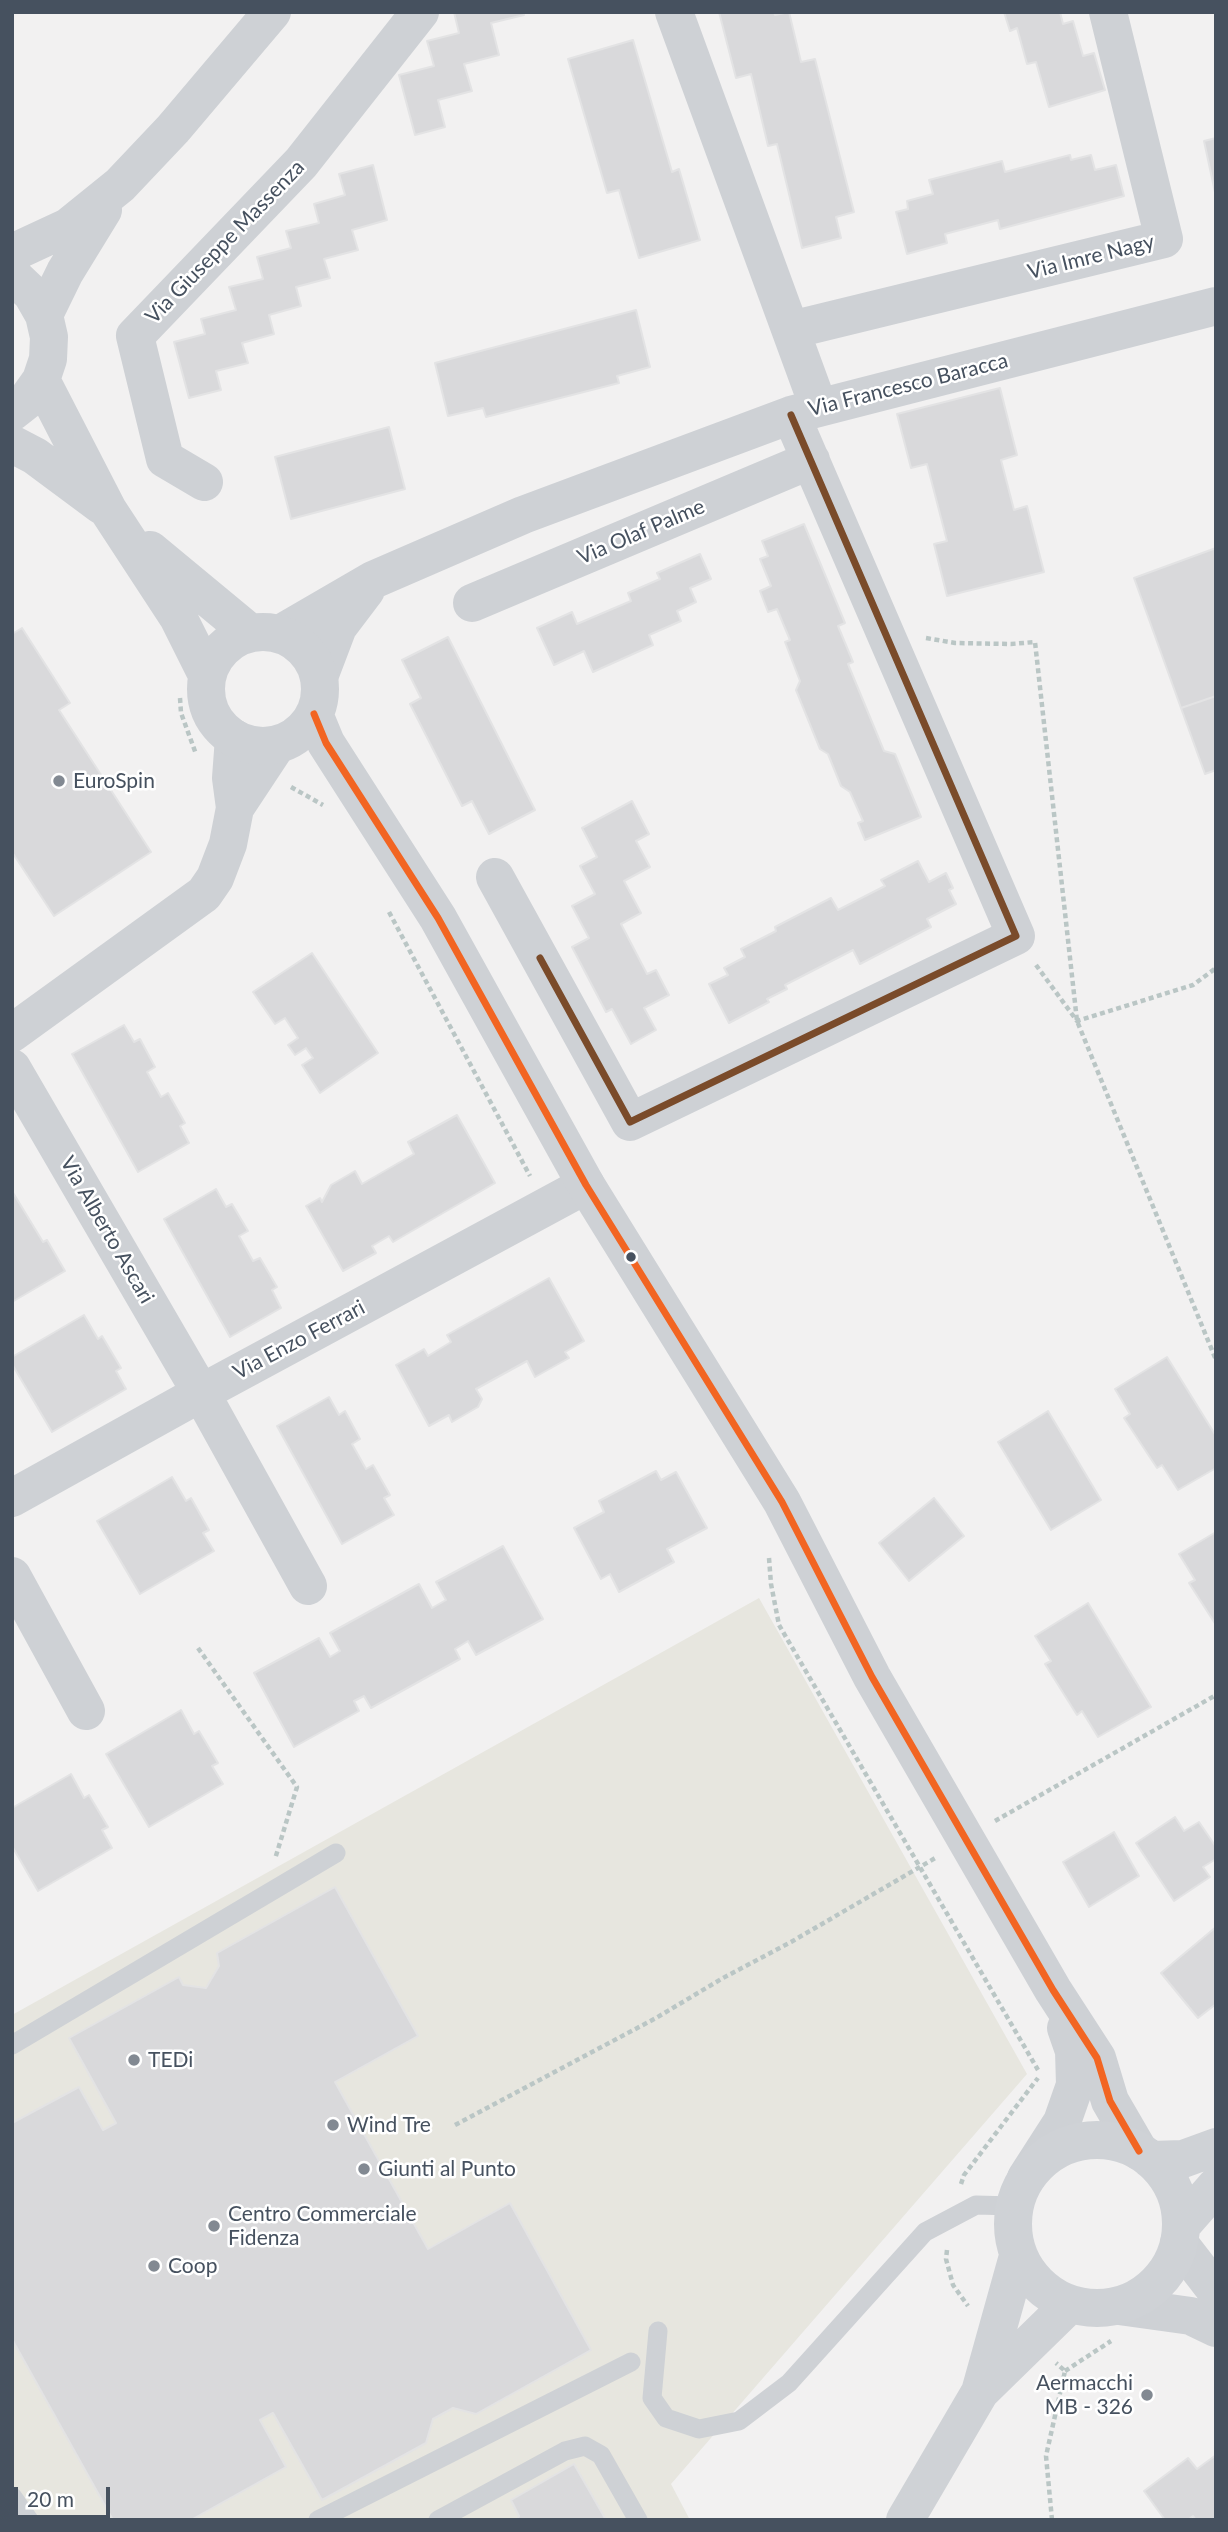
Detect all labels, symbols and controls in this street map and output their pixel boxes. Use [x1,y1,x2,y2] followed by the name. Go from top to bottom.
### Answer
[140,155,310,329] street label: Via Giuseppe Massenza
[1025,229,1157,285] street label: Via Imre Nagy
[806,348,1010,422] street label: Via Francesco Baracca
[574,494,708,570] street label: Via Olaf Palme
[73,768,155,794] place label: EuroSpin
[51,773,67,789] marker: EuroSpin
[55,1152,159,1308] street label: Via Alberto Ascari
[624,1250,638,1264] unlabelled marker
[229,1295,369,1385] street label: Via Enzo Ferrari
[148,2047,193,2073] place label: TEDi
[126,2052,142,2068] marker: TEDi
[347,2112,431,2138] place label: Wind Tre
[325,2117,341,2133] marker: Wind Tre
[378,2156,516,2182] place label: Giunti al Punto
[356,2161,372,2177] marker: Giunti al Punto
[228,2201,417,2251] place label: Centro Commerciale Fidenza
[206,2218,222,2234] marker: Centro Commerciale Fidenza
[168,2253,217,2279] place label: Coop
[146,2258,162,2274] marker: Coop
[1036,2370,1133,2420] place label: Aermacchi MB - 326
[1139,2387,1155,2403] marker: Aermacchi MB - 326
[18,2472,114,2516] scale bar
[27,2486,74,2511] text: 20 m

